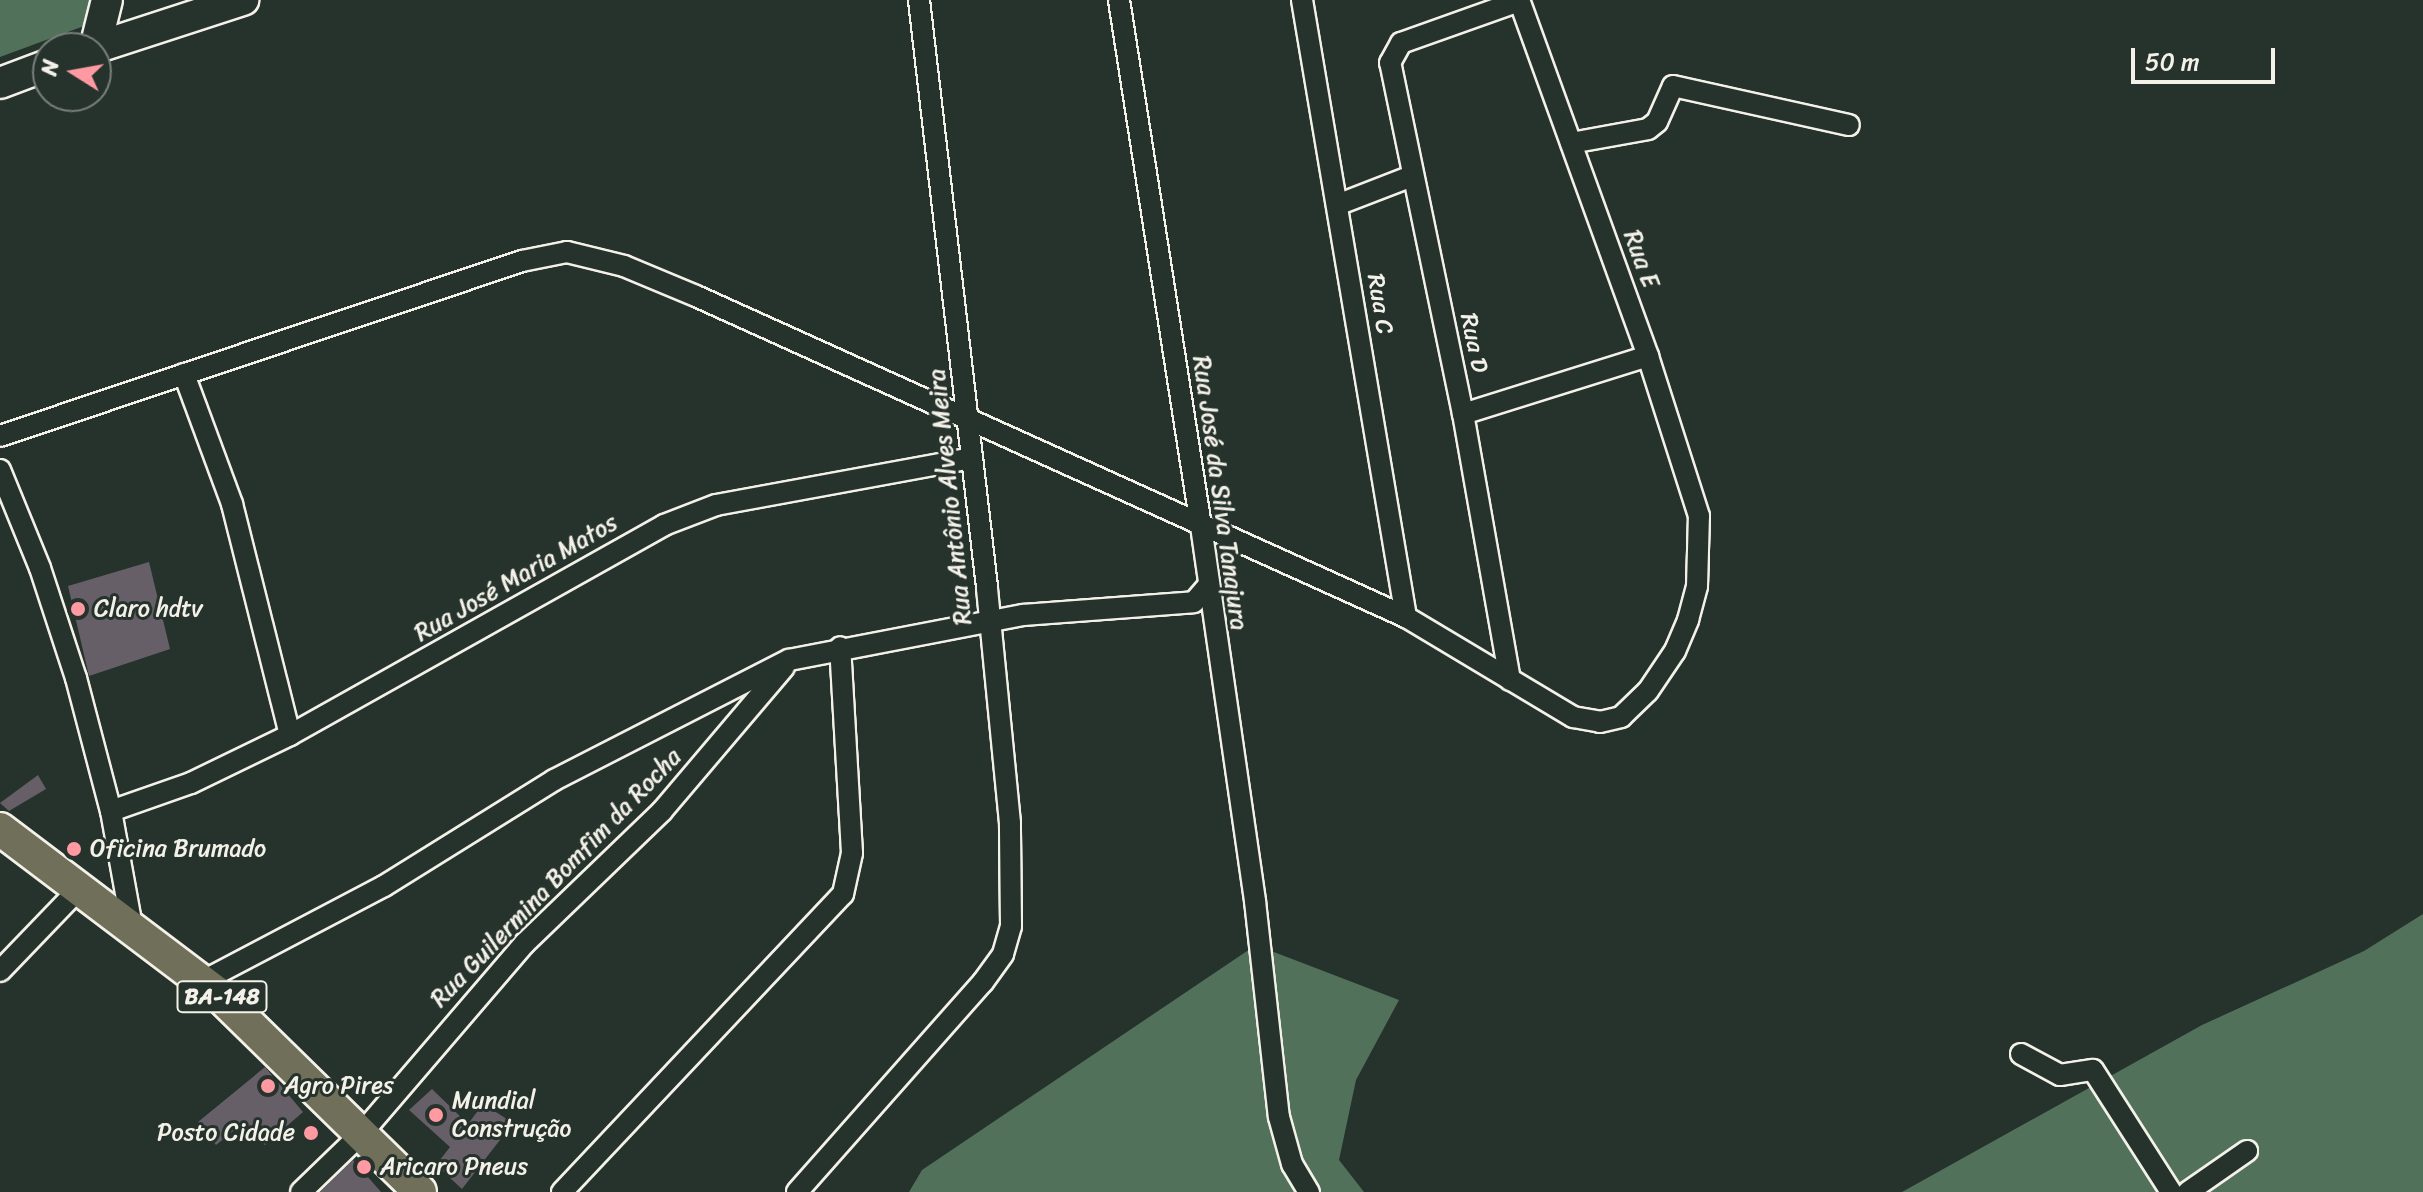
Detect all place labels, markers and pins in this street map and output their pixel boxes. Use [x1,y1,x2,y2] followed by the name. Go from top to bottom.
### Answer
[94,595,202,623] place label: Claro hdtv
[69,600,87,618] marker: Claro hdtv
[90,835,266,863] place label: Oficina Brumado
[65,840,83,858] marker: Oficina Brumado
[284,1072,395,1100] place label: Agro Pires
[259,1077,277,1095] marker: Agro Pires
[452,1087,571,1143] place label: Mundial Construção
[427,1106,445,1124] marker: Mundial Construção
[158,1119,295,1147] place label: Posto Cidade
[302,1124,320,1142] marker: Posto Cidade
[380,1153,528,1181] place label: Aricaro Pneus
[355,1158,373,1176] marker: Aricaro Pneus

